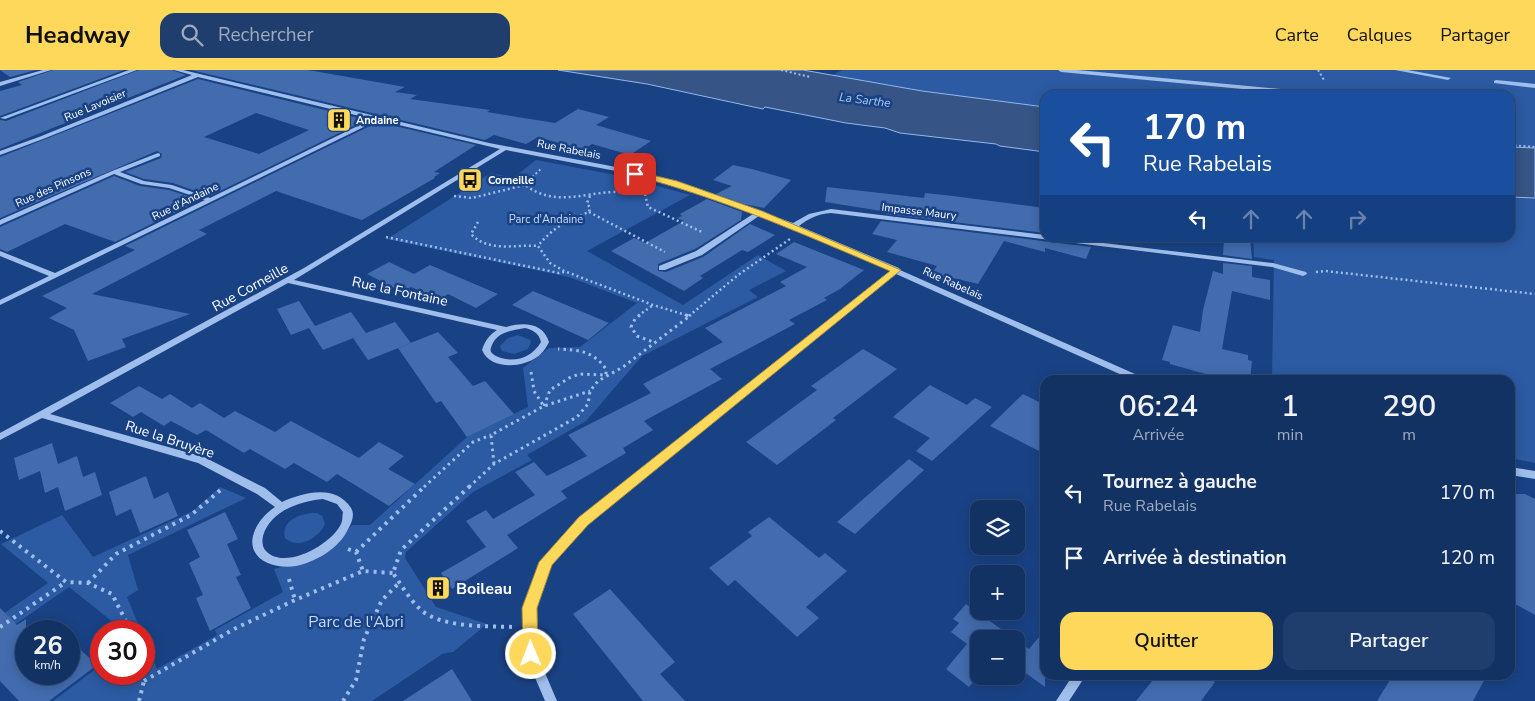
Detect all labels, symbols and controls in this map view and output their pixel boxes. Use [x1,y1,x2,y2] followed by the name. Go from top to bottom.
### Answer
[160,13,510,58] search box
[25,19,130,51] text: Headway
[178,21,206,49] icon: search
[218,22,313,48] text: Rechercher
[1275,23,1319,47] text: Carte
[1347,23,1412,47] text: Calques
[1440,23,1510,47] text: Partager
[62,86,128,125] street label: Rue Lavoisier
[838,89,892,111] water label: La Sarthe
[1143,104,1246,151] text: 170 m
[326,107,352,133] building icon: Andaine
[1060,110,1125,175] icon: left
[356,113,398,128] place label: Andaine
[536,136,602,163] street label: Rue Rabelais
[1143,149,1272,179] text: Rue Rabelais
[614,153,656,195] pin
[621,160,649,188] icon: arrive
[13,164,93,211] street label: Rue des Pinsons
[457,167,483,193] bus stop icon: Corneille
[488,173,534,188] place label: Corneille
[149,179,221,224] street label: Rue d'Andaine
[881,199,957,224] street label: Impasse Maury
[1184,205,1212,233] icon: left
[1237,205,1265,233] icon: ahead
[1290,205,1318,233] icon: ahead
[1343,205,1371,233] icon: right
[509,212,583,227] park label: Parc d'Andaine
[209,259,292,316] street label: Rue Corneille
[920,263,985,303] street label: Rue Rabelais
[350,272,450,311] street label: Rue la Fontaine
[1119,386,1198,427] text: 06:24
[1281,386,1299,427] text: 1
[1382,386,1436,427] text: 290
[123,416,217,463] street label: Rue la Bruyère
[1132,424,1184,446] text: Arrivée
[1277,424,1303,446] text: min
[1402,424,1416,446] text: m
[1103,469,1257,495] text: Tournez à gauche
[1060,479,1088,507] icon: left
[1440,480,1495,506] text: 170 m
[1103,495,1197,517] text: Rue Rabelais
[970,500,1025,685] map controls
[970,500,1025,555] button: layers
[1060,544,1088,572] icon: arrive
[1103,545,1287,571] text: Arrivée à destination
[1440,545,1495,571] text: 120 m
[970,565,1025,620] button: +
[425,575,451,601] building icon: Boileau
[456,578,512,600] place label: Boileau
[308,611,404,633] park label: Parc de l'Abri
[1060,612,1273,670] button: Quitter
[1283,612,1495,670] button: Partager
[90,620,155,685] speed limit sign: 30
[504,627,556,679] position arrow
[32,629,63,663] text: 26
[970,630,1025,685] button: −
[34,657,61,673] text: km/h

